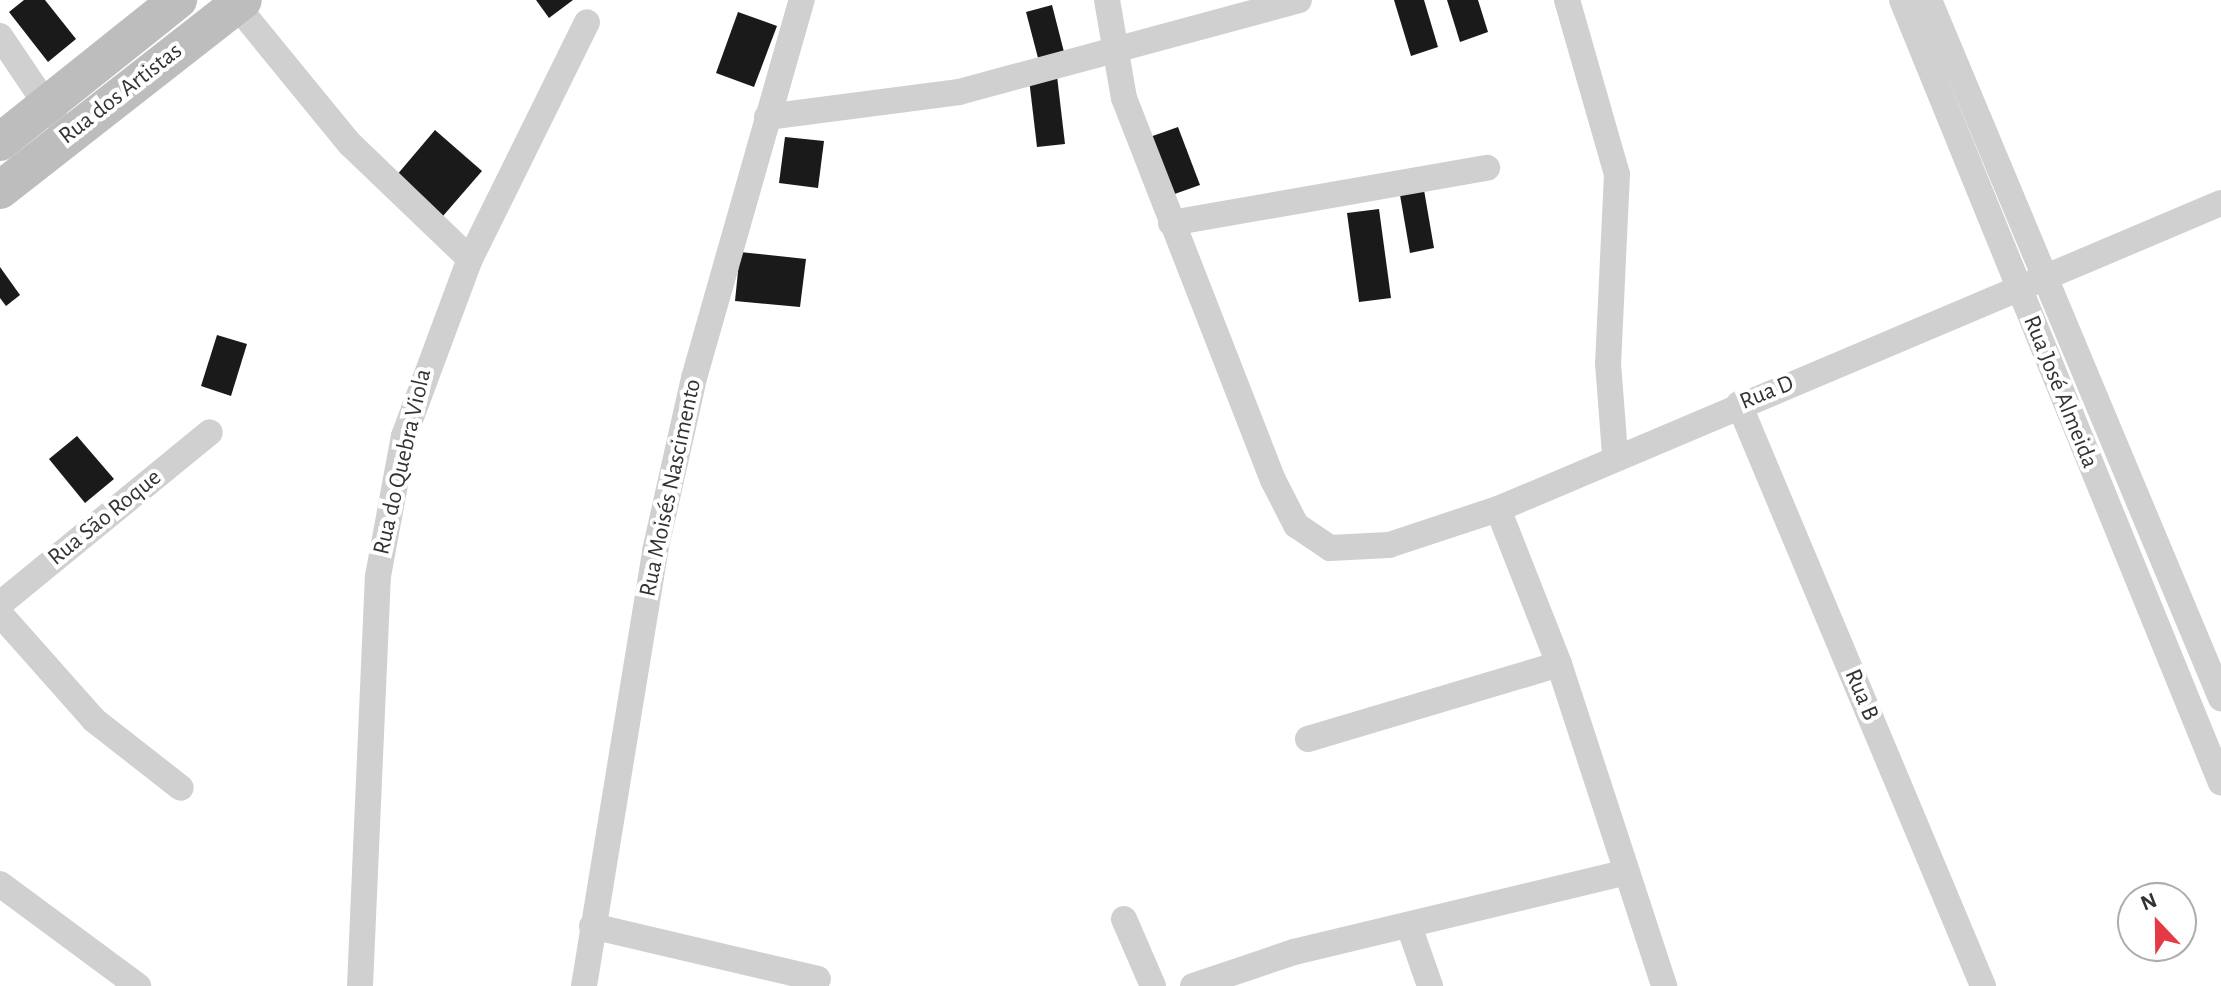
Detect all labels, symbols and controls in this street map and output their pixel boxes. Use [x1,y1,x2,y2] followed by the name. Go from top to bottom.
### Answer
[54,37,188,151] street label: Rua dos Artistas
[2016,311,2104,473] street label: Rua José Almeida
[368,366,438,558] street label: Rua do Quebra Viola
[1736,369,1798,417] street label: Rua D
[634,377,708,599] street label: Rua Moisés Nascimento
[42,464,168,572] street label: Rua São Roque
[1837,665,1885,725] street label: Rua B
[2117,882,2197,962] north arrow
[2138,889,2160,915] text: N

